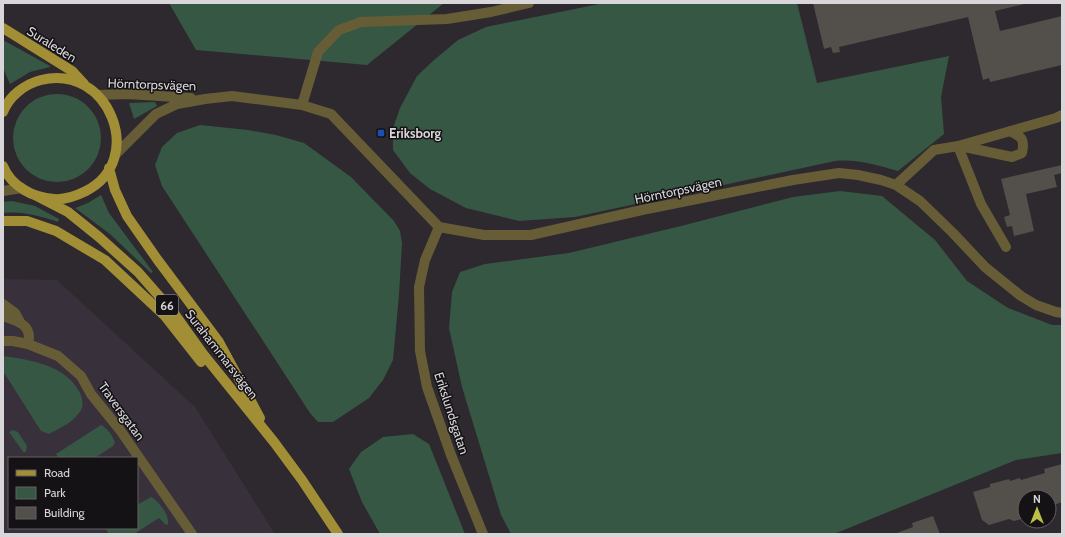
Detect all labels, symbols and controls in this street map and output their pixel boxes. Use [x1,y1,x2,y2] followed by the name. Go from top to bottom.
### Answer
[24,23,80,65] street label: Suraleden
[107,74,197,94] street label: Hörntorpsvägen
[389,125,442,141] place label: Eriksborg
[376,128,386,138] marker: Eriksborg
[633,173,723,207] street label: Hörntorpsvägen
[156,295,178,315] road number: 66
[182,306,262,402] street label: Surahammarsvägen
[431,370,473,456] street label: Erikslundsgatan
[95,379,149,443] street label: Traversgatan
[8,457,138,529] legend
[44,465,70,480] text: Road
[44,485,66,500] text: Park
[1017,489,1057,529] north arrow
[1033,492,1041,506] text: N
[44,505,86,520] text: Building

